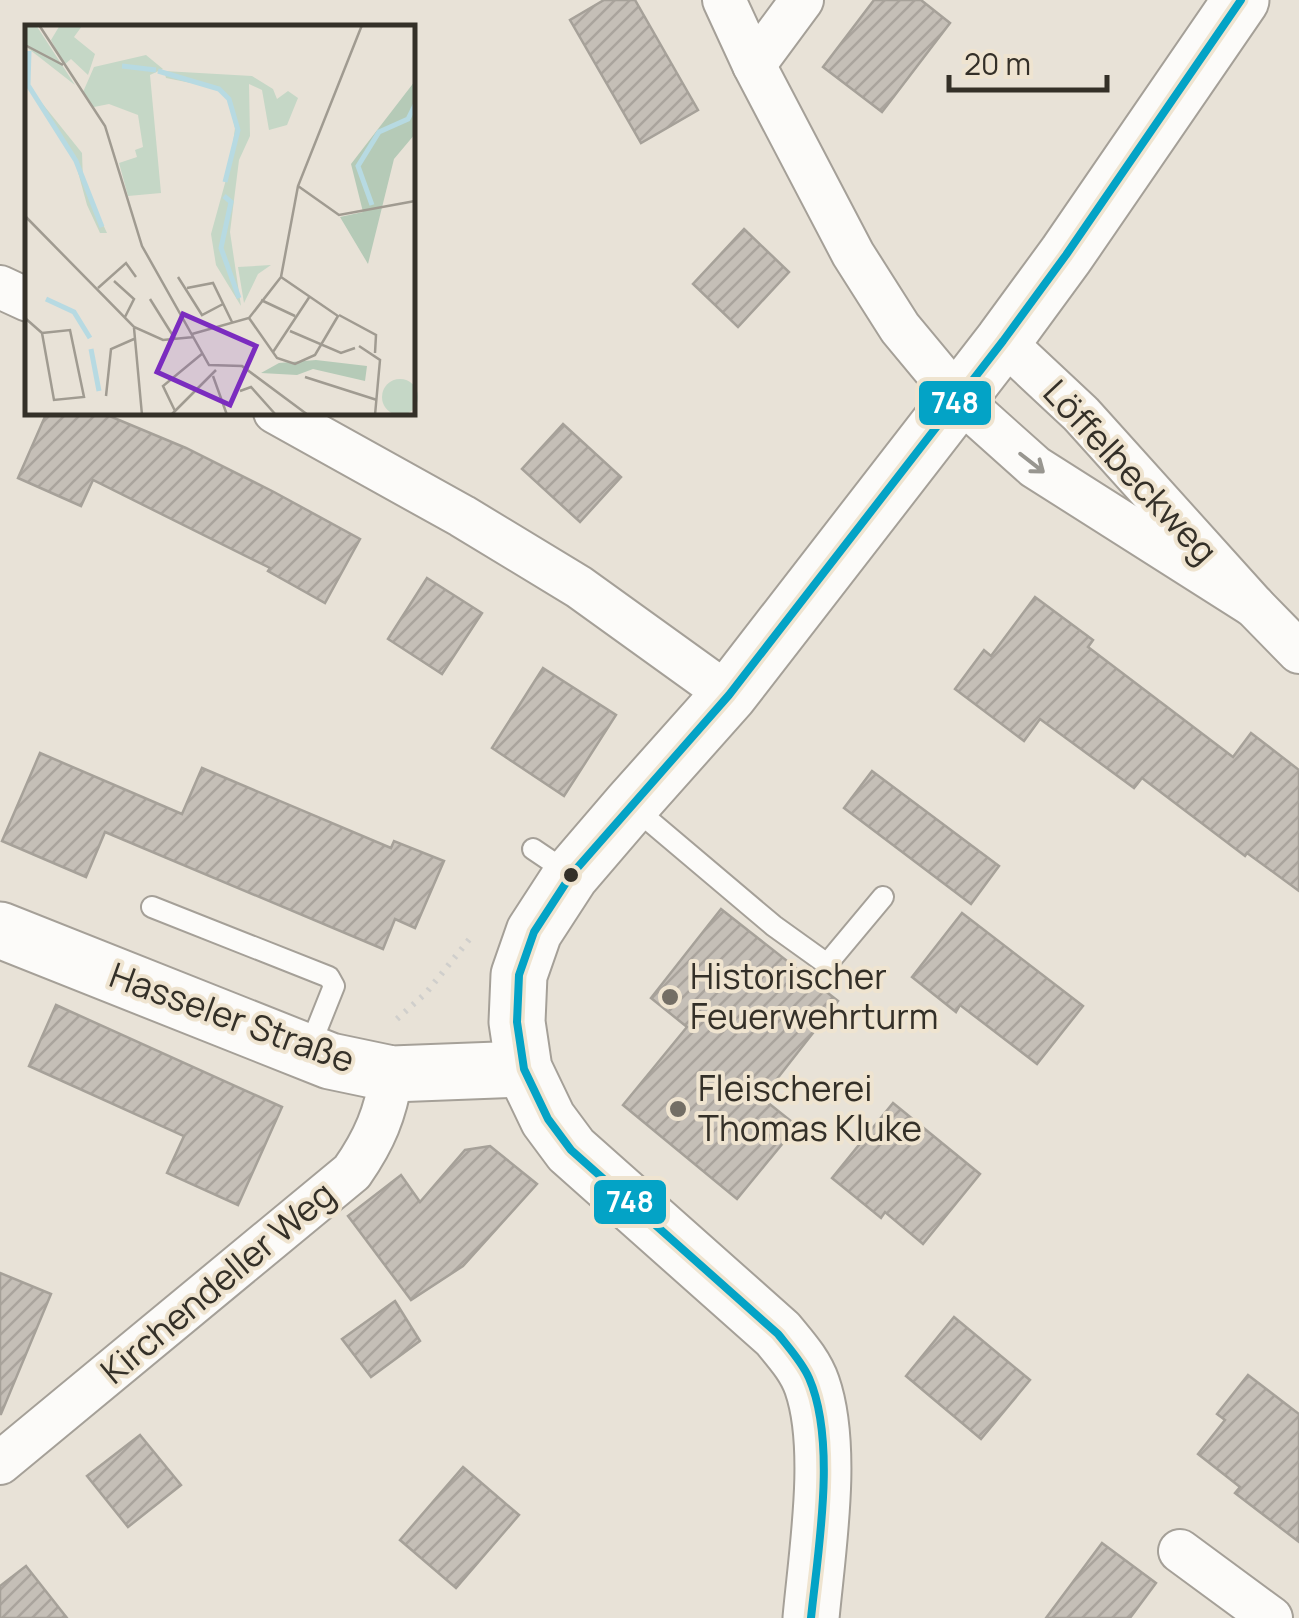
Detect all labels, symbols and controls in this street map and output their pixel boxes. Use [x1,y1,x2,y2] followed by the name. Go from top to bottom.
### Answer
[25,25,415,415] inset map
[949,30,1106,92] scale bar
[964,43,1031,84] text: 20 m
[1033,369,1228,574] street label: Löffelbeckweg
[917,379,993,427] line badge: 748
[931,383,979,421] text: 748
[1018,452,1044,474] one-way arrow
[561,865,581,885] unlabelled marker
[103,951,361,1084] street label: Hasseler Straße
[690,952,939,1040] place label: Historischer Feuerwehrturm
[659,986,681,1008] marker: Historischer Feuerwehrturm
[698,1064,922,1152] place label: Fleischerei Thomas Kluke
[667,1098,689,1120] marker: Fleischerei Thomas Kluke
[90,1170,344,1394] street label: Kirchendeller Weg
[592,1178,668,1226] line badge: 748
[606,1182,654,1220] text: 748

